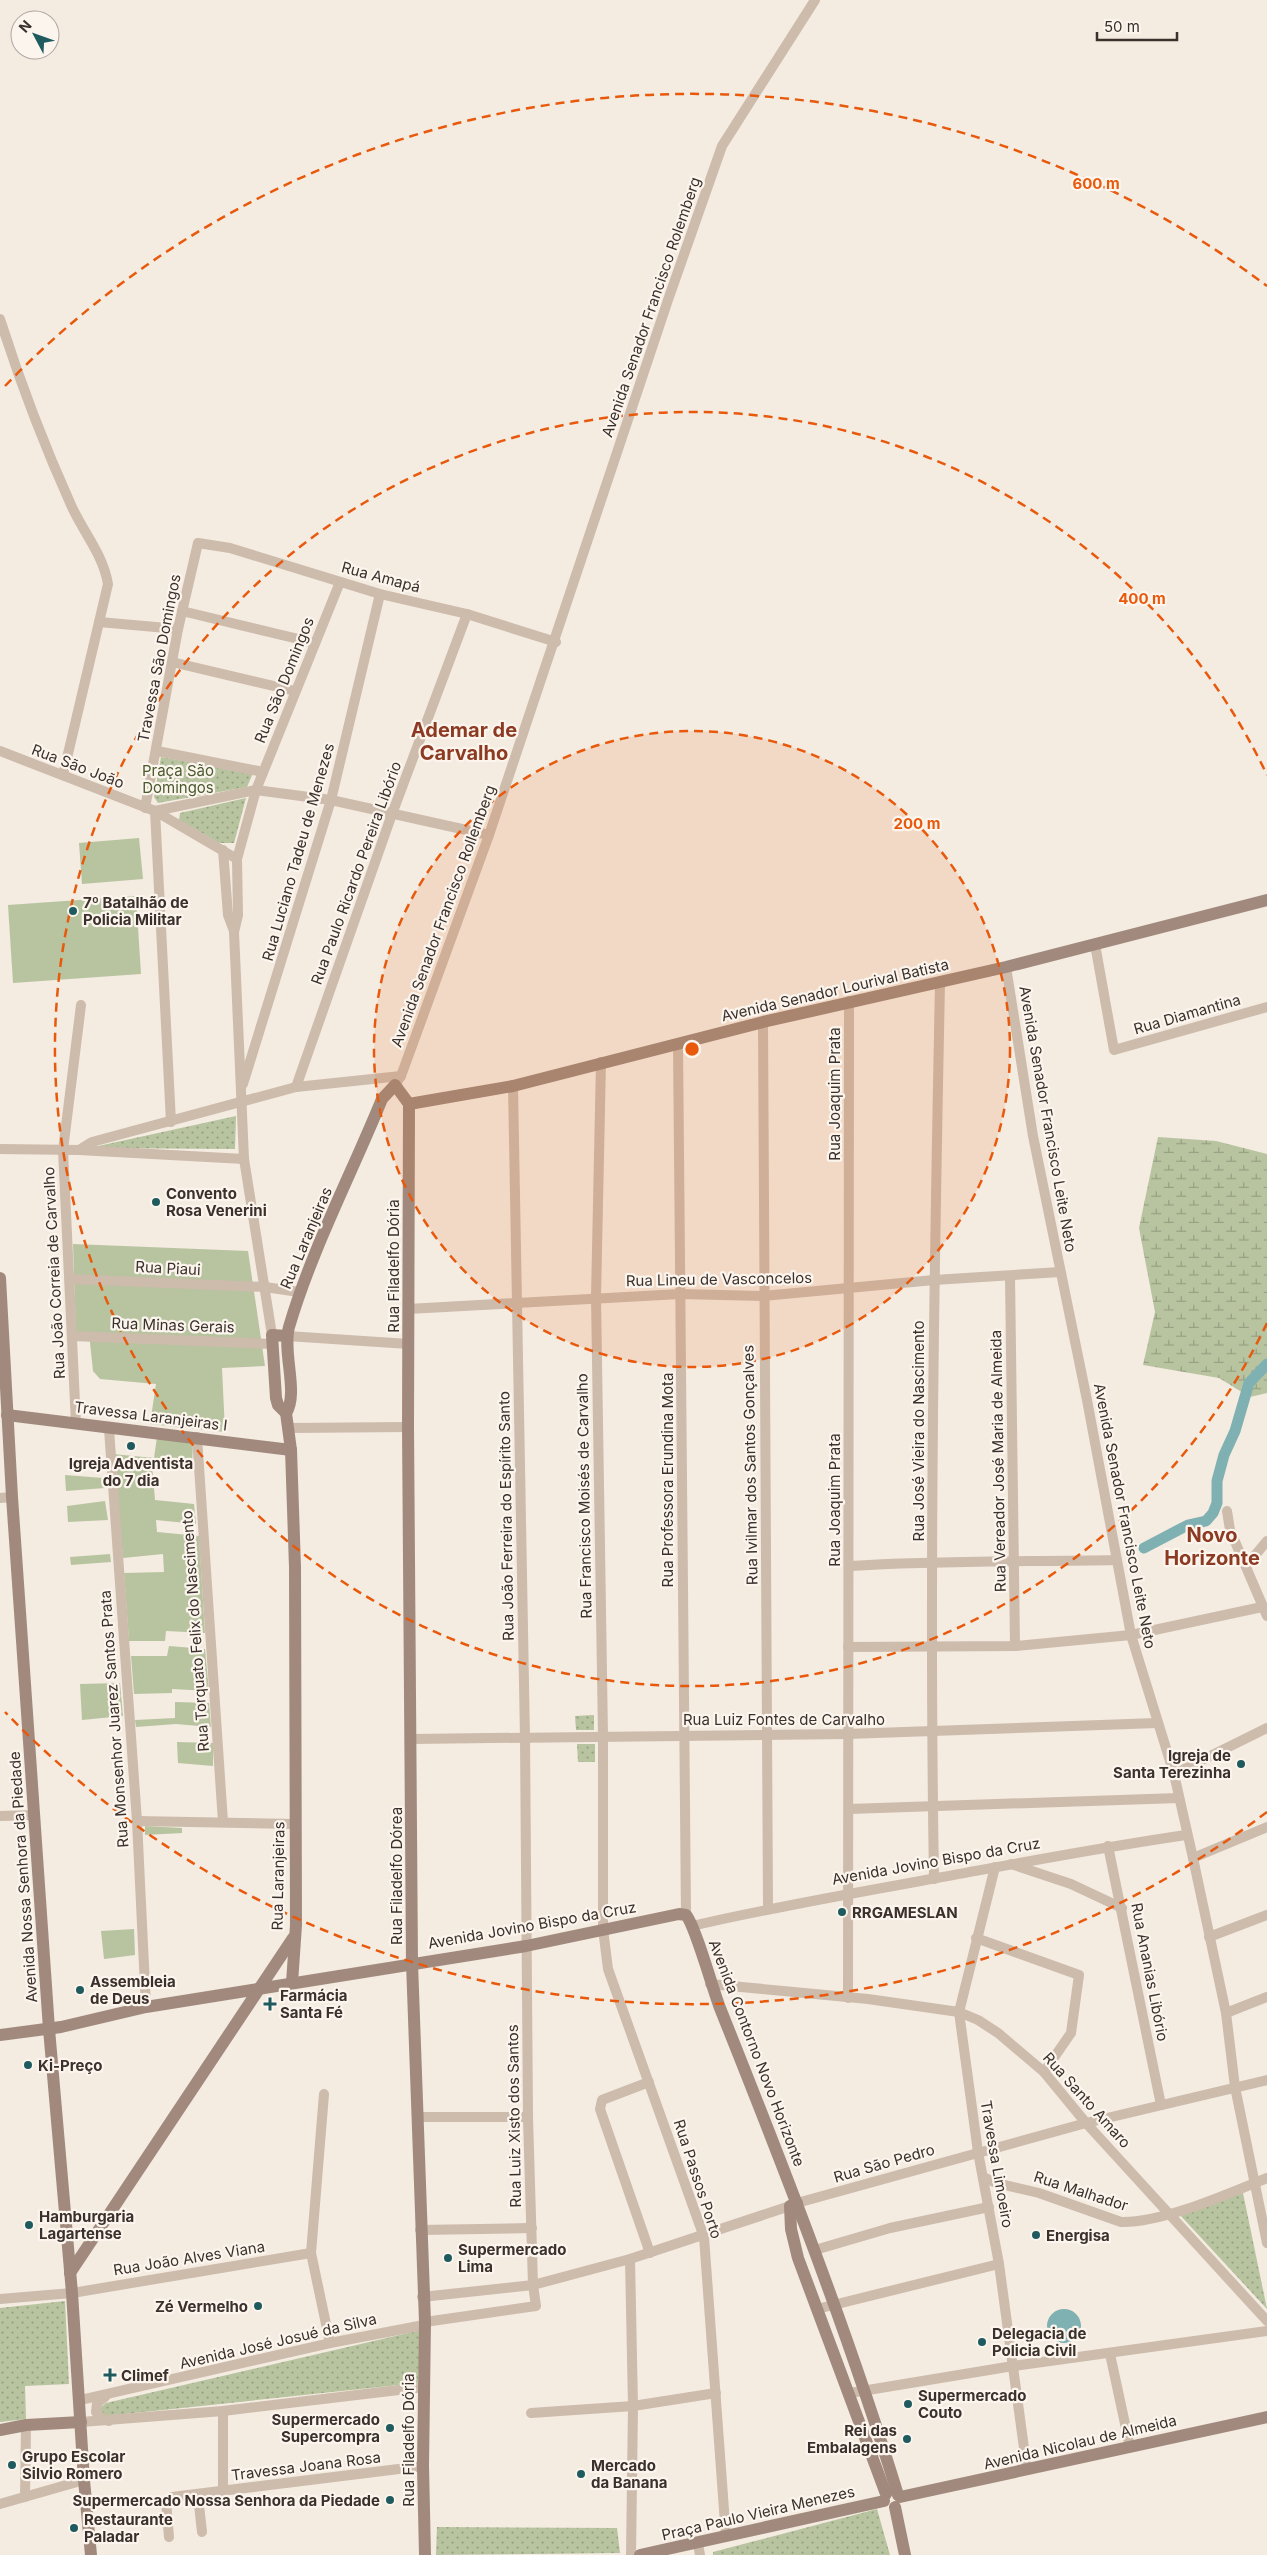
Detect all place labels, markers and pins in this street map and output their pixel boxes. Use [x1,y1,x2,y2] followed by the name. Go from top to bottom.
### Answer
[83,893,189,929] place label: 7º Batalhão de Policia Militar
[67,905,79,917] marker: 7º Batalhão de Policia Militar
[683,1040,701,1058] centre of rings
[166,1184,267,1220] place label: Convento Rosa Venerini
[150,1196,162,1208] marker: Convento Rosa Venerini
[125,1440,137,1452] marker: Igreja Adventista do 7 dia
[69,1454,193,1490] place label: Igreja Adventista do 7 dia
[1113,1746,1231,1782] place label: Igreja de Santa Terezinha
[1235,1758,1247,1770] marker: Igreja de Santa Terezinha
[852,1903,958,1922] place label: RRGAMESLAN
[836,1906,848,1918] marker: RRGAMESLAN
[90,1972,176,2008] place label: Assembleia de Deus
[74,1984,86,1996] marker: Assembleia de Deus
[280,1986,347,2022] place label: Farmácia Santa Fé
[264,1998,276,2010] marker: Farmácia Santa Fé
[38,2056,102,2075] place label: Ki-Preço
[22,2059,34,2071] marker: Ki-Preço
[39,2207,134,2243] place label: Hamburgaria Lagartense
[23,2219,35,2231] marker: Hamburgaria Lagartense
[1046,2226,1110,2245] place label: Energisa
[1030,2229,1042,2241] marker: Energisa
[458,2240,566,2276] place label: Supermercado Lima
[442,2252,454,2264] marker: Supermercado Lima
[155,2297,248,2316] place label: Zé Vermelho
[252,2300,264,2312] marker: Zé Vermelho
[992,2324,1087,2360] place label: Delegacia de Policia Civil
[976,2336,988,2348] marker: Delegacia de Policia Civil
[121,2366,169,2385] place label: Climef
[103,2368,117,2382] marker: Climef
[918,2386,1026,2422] place label: Supermercado Couto
[902,2398,914,2410] marker: Supermercado Couto
[272,2410,380,2446] place label: Supermercado Supercompra
[807,2421,897,2457] place label: Rei das Embalagens
[384,2422,396,2434] marker: Supermercado Supercompra
[901,2433,913,2445] marker: Rei das Embalagens
[22,2447,125,2483] place label: Grupo Escolar Silvio Romero
[591,2456,667,2492] place label: Mercado da Banana
[6,2459,18,2471] marker: Grupo Escolar Silvio Romero
[575,2468,587,2480] marker: Mercado da Banana
[72,2491,380,2510] place label: Supermercado Nossa Senhora da Piedade
[384,2494,396,2506] marker: Supermercado Nossa Senhora da Piedade
[84,2510,173,2546] place label: Restaurante Paladar
[68,2522,80,2534] marker: Restaurante Paladar

